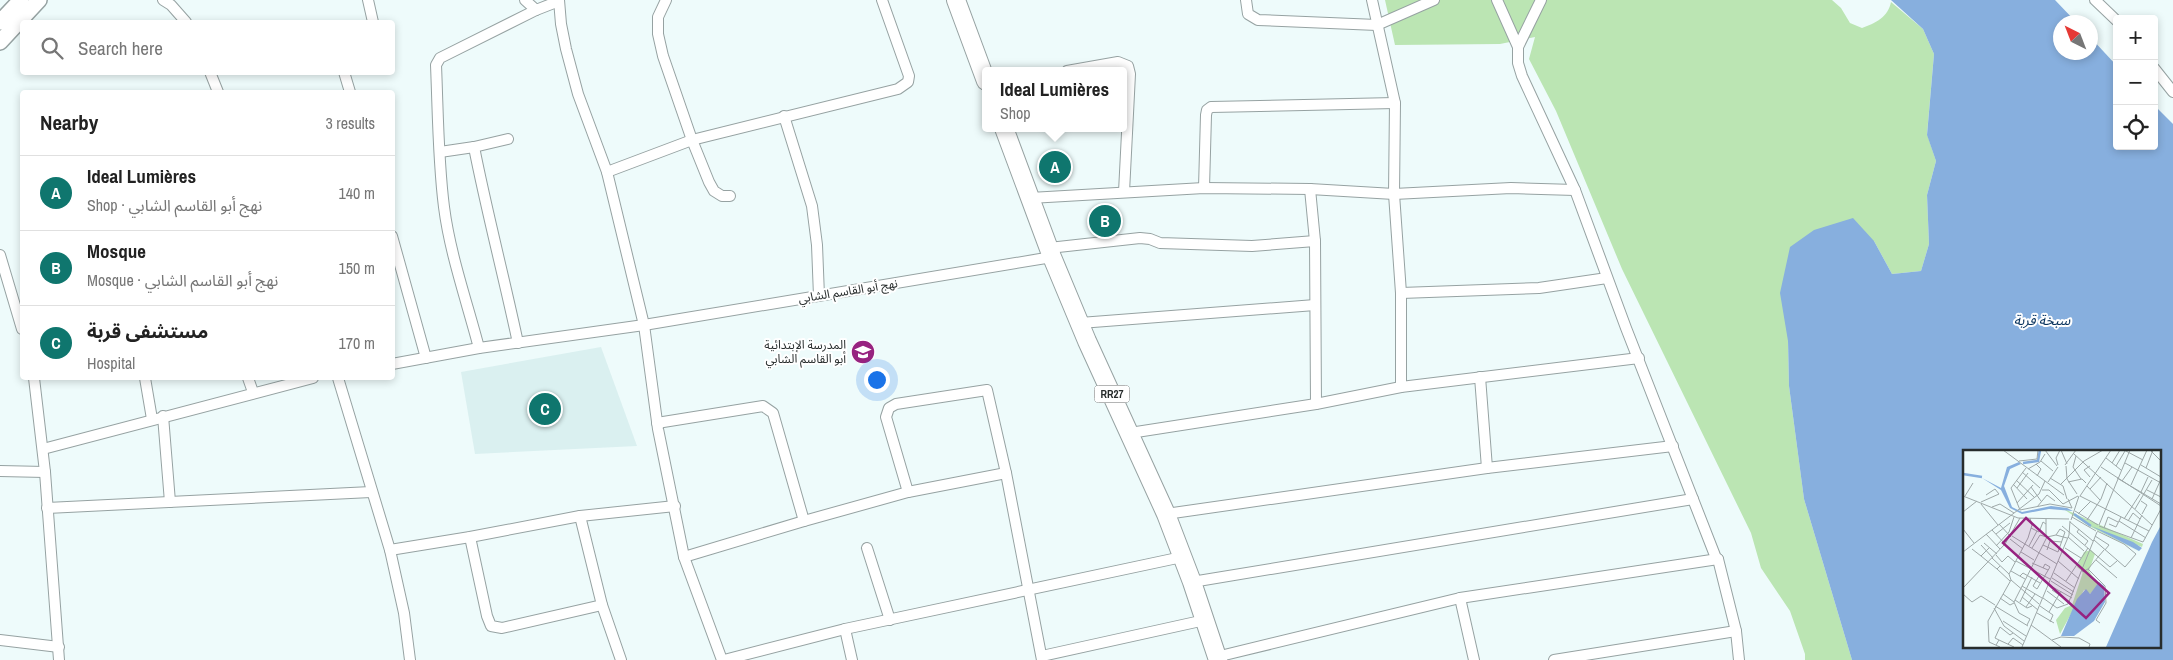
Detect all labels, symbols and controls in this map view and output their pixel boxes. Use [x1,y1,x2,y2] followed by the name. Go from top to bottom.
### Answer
[2053,15,2098,60] north arrow
[2113,15,2158,150] map controls
[2113,15,2158,60] button: +
[20,20,395,75] search box
[38,34,66,62] icon: search
[78,35,163,61] text: Search here
[2113,60,2158,105] button: −
[982,67,1127,132] popup
[1000,76,1109,102] text: Ideal Lumières
[1000,102,1031,124] text: Shop
[2113,105,2158,150] button: locate
[40,108,98,137] text: Nearby
[325,112,375,134] text: 3 results
[1039,148,1071,186] pin: A
[87,163,196,189] text: Ideal Lumières
[51,182,61,204] text: A
[339,182,375,204] text: 140 m
[87,194,262,216] text: Shop · نهج أبو القاسم الشابي
[1089,202,1121,240] pin: B
[87,238,146,264] text: Mosque
[51,257,61,279] text: B
[339,257,375,279] text: 150 m
[87,269,278,291] text: Mosque · نهج أبو القاسم الشابي
[797,275,899,309] street label: نهج أبو القاسم الشابي
[2014,311,2071,329] water label: سبخة قربة
[87,318,208,344] text: مستشفى قربة
[51,332,61,354] text: C
[339,332,375,354] text: 170 m
[764,337,846,369] place label: المدرسة الإبتدائية أبو القاسم الشابي
[850,339,876,365] school or university icon: المدرسة الإبتدائية أبو القاسم الشابي
[87,352,135,374] text: Hospital
[864,367,890,393] your location
[1094,386,1130,402] road number: RR27
[529,390,561,428] pin: C
[1963,450,2160,648] inset map

